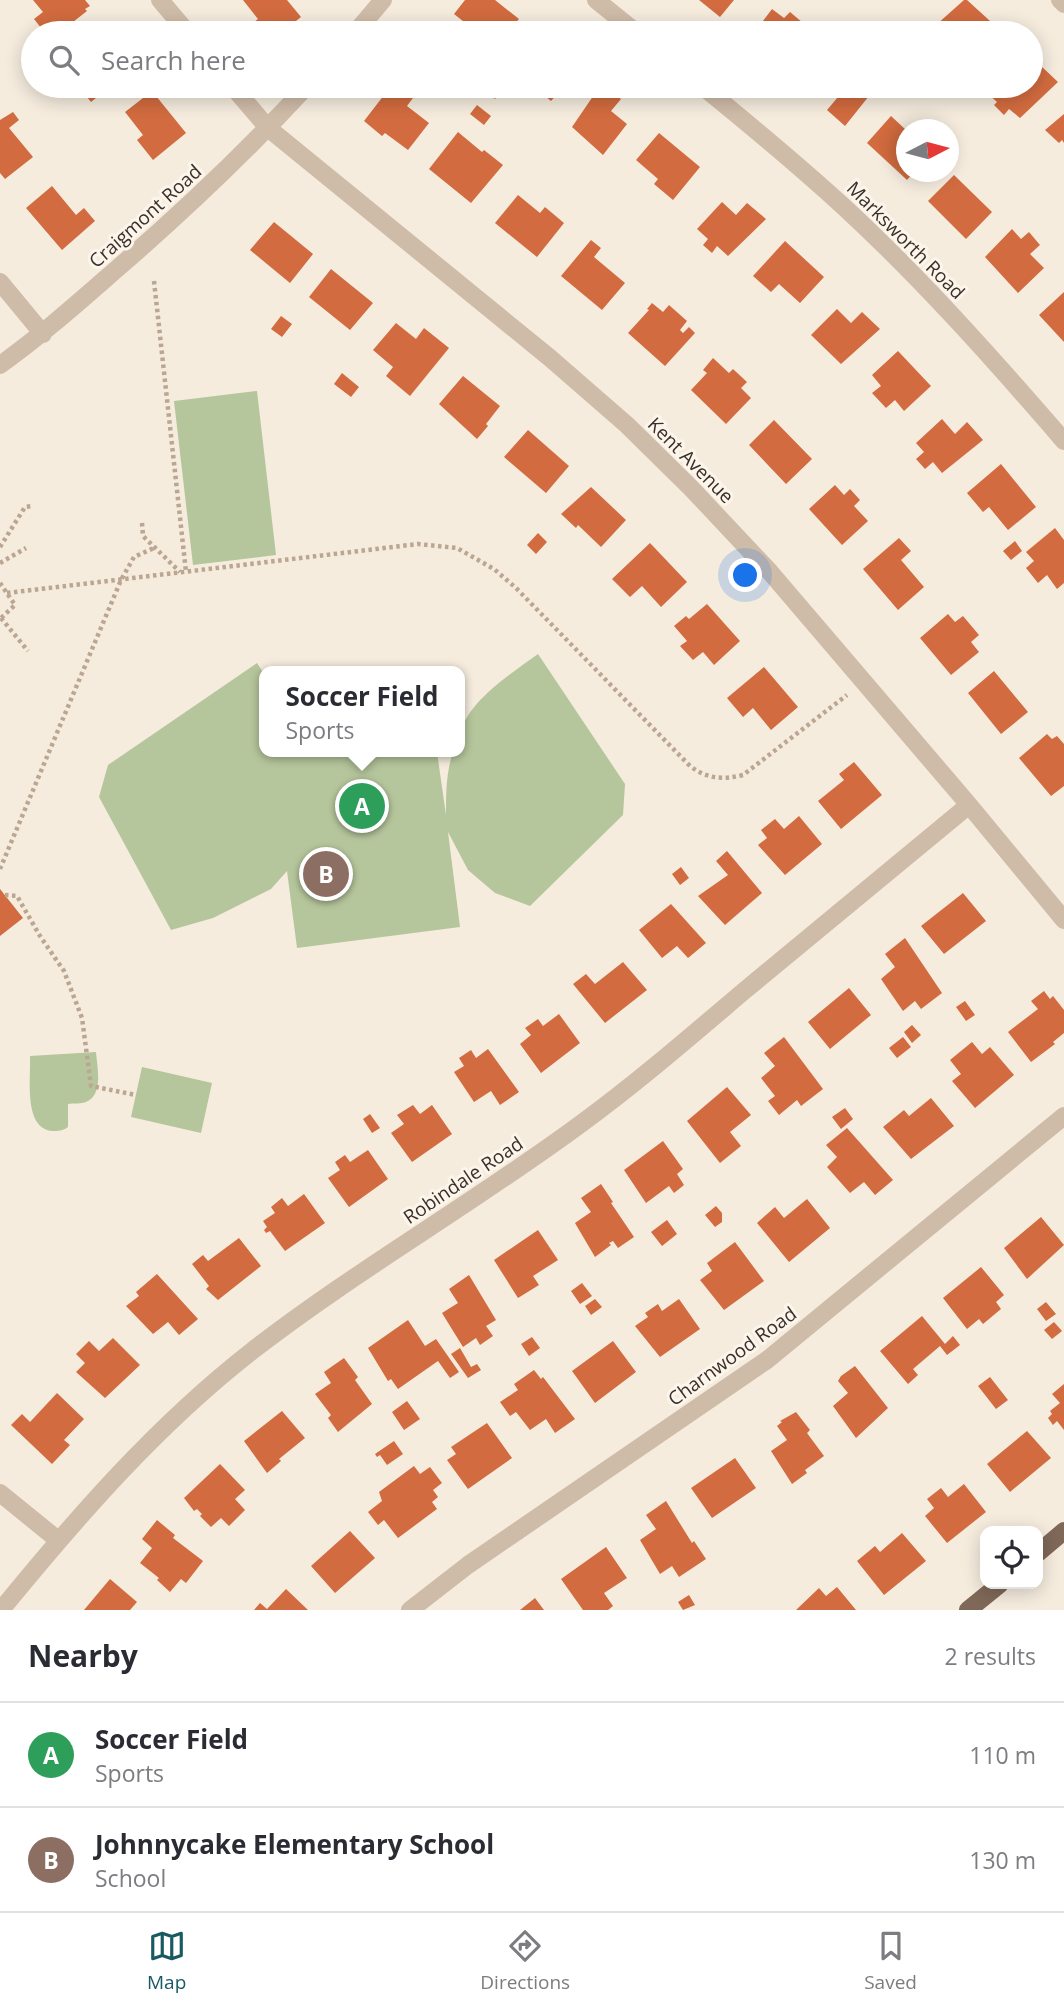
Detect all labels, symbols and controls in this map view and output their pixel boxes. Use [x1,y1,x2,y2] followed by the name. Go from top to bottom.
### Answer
[21,21,1043,98] search box
[45,41,83,79] icon: search
[101,42,246,78] text: Search here
[896,119,959,182] north arrow
[83,158,207,274] street label: Craigmont Road
[841,175,971,305] street label: Marksworth Road
[642,411,740,509] street label: Kent Avenue
[728,558,762,592] your location
[259,666,465,757] popup
[285,678,439,714] text: Soccer Field
[285,714,355,746] text: Sports
[339,780,385,832] pin: A
[303,848,349,900] pin: B
[398,1130,528,1230] street label: Robindale Road
[662,1300,802,1412] street label: Charnwood Road
[980,1526,1043,1589] map controls
[980,1526,1043,1589] button: locate
[28,1635,138,1676] text: Nearby
[945,1640,1036,1672] text: 2 results
[95,1721,248,1757] text: Soccer Field
[43,1739,59,1771] text: A
[969,1739,1036,1771] text: 110 m
[95,1757,164,1789] text: Sports
[95,1826,494,1862] text: Johnnycake Elementary School
[43,1844,59,1876] text: B
[969,1844,1036,1876] text: 130 m
[95,1862,166,1894] text: School
[147,1927,186,1995] tab: Map
[480,1927,570,1995] tab: Directions
[864,1927,917,1995] tab: Saved

